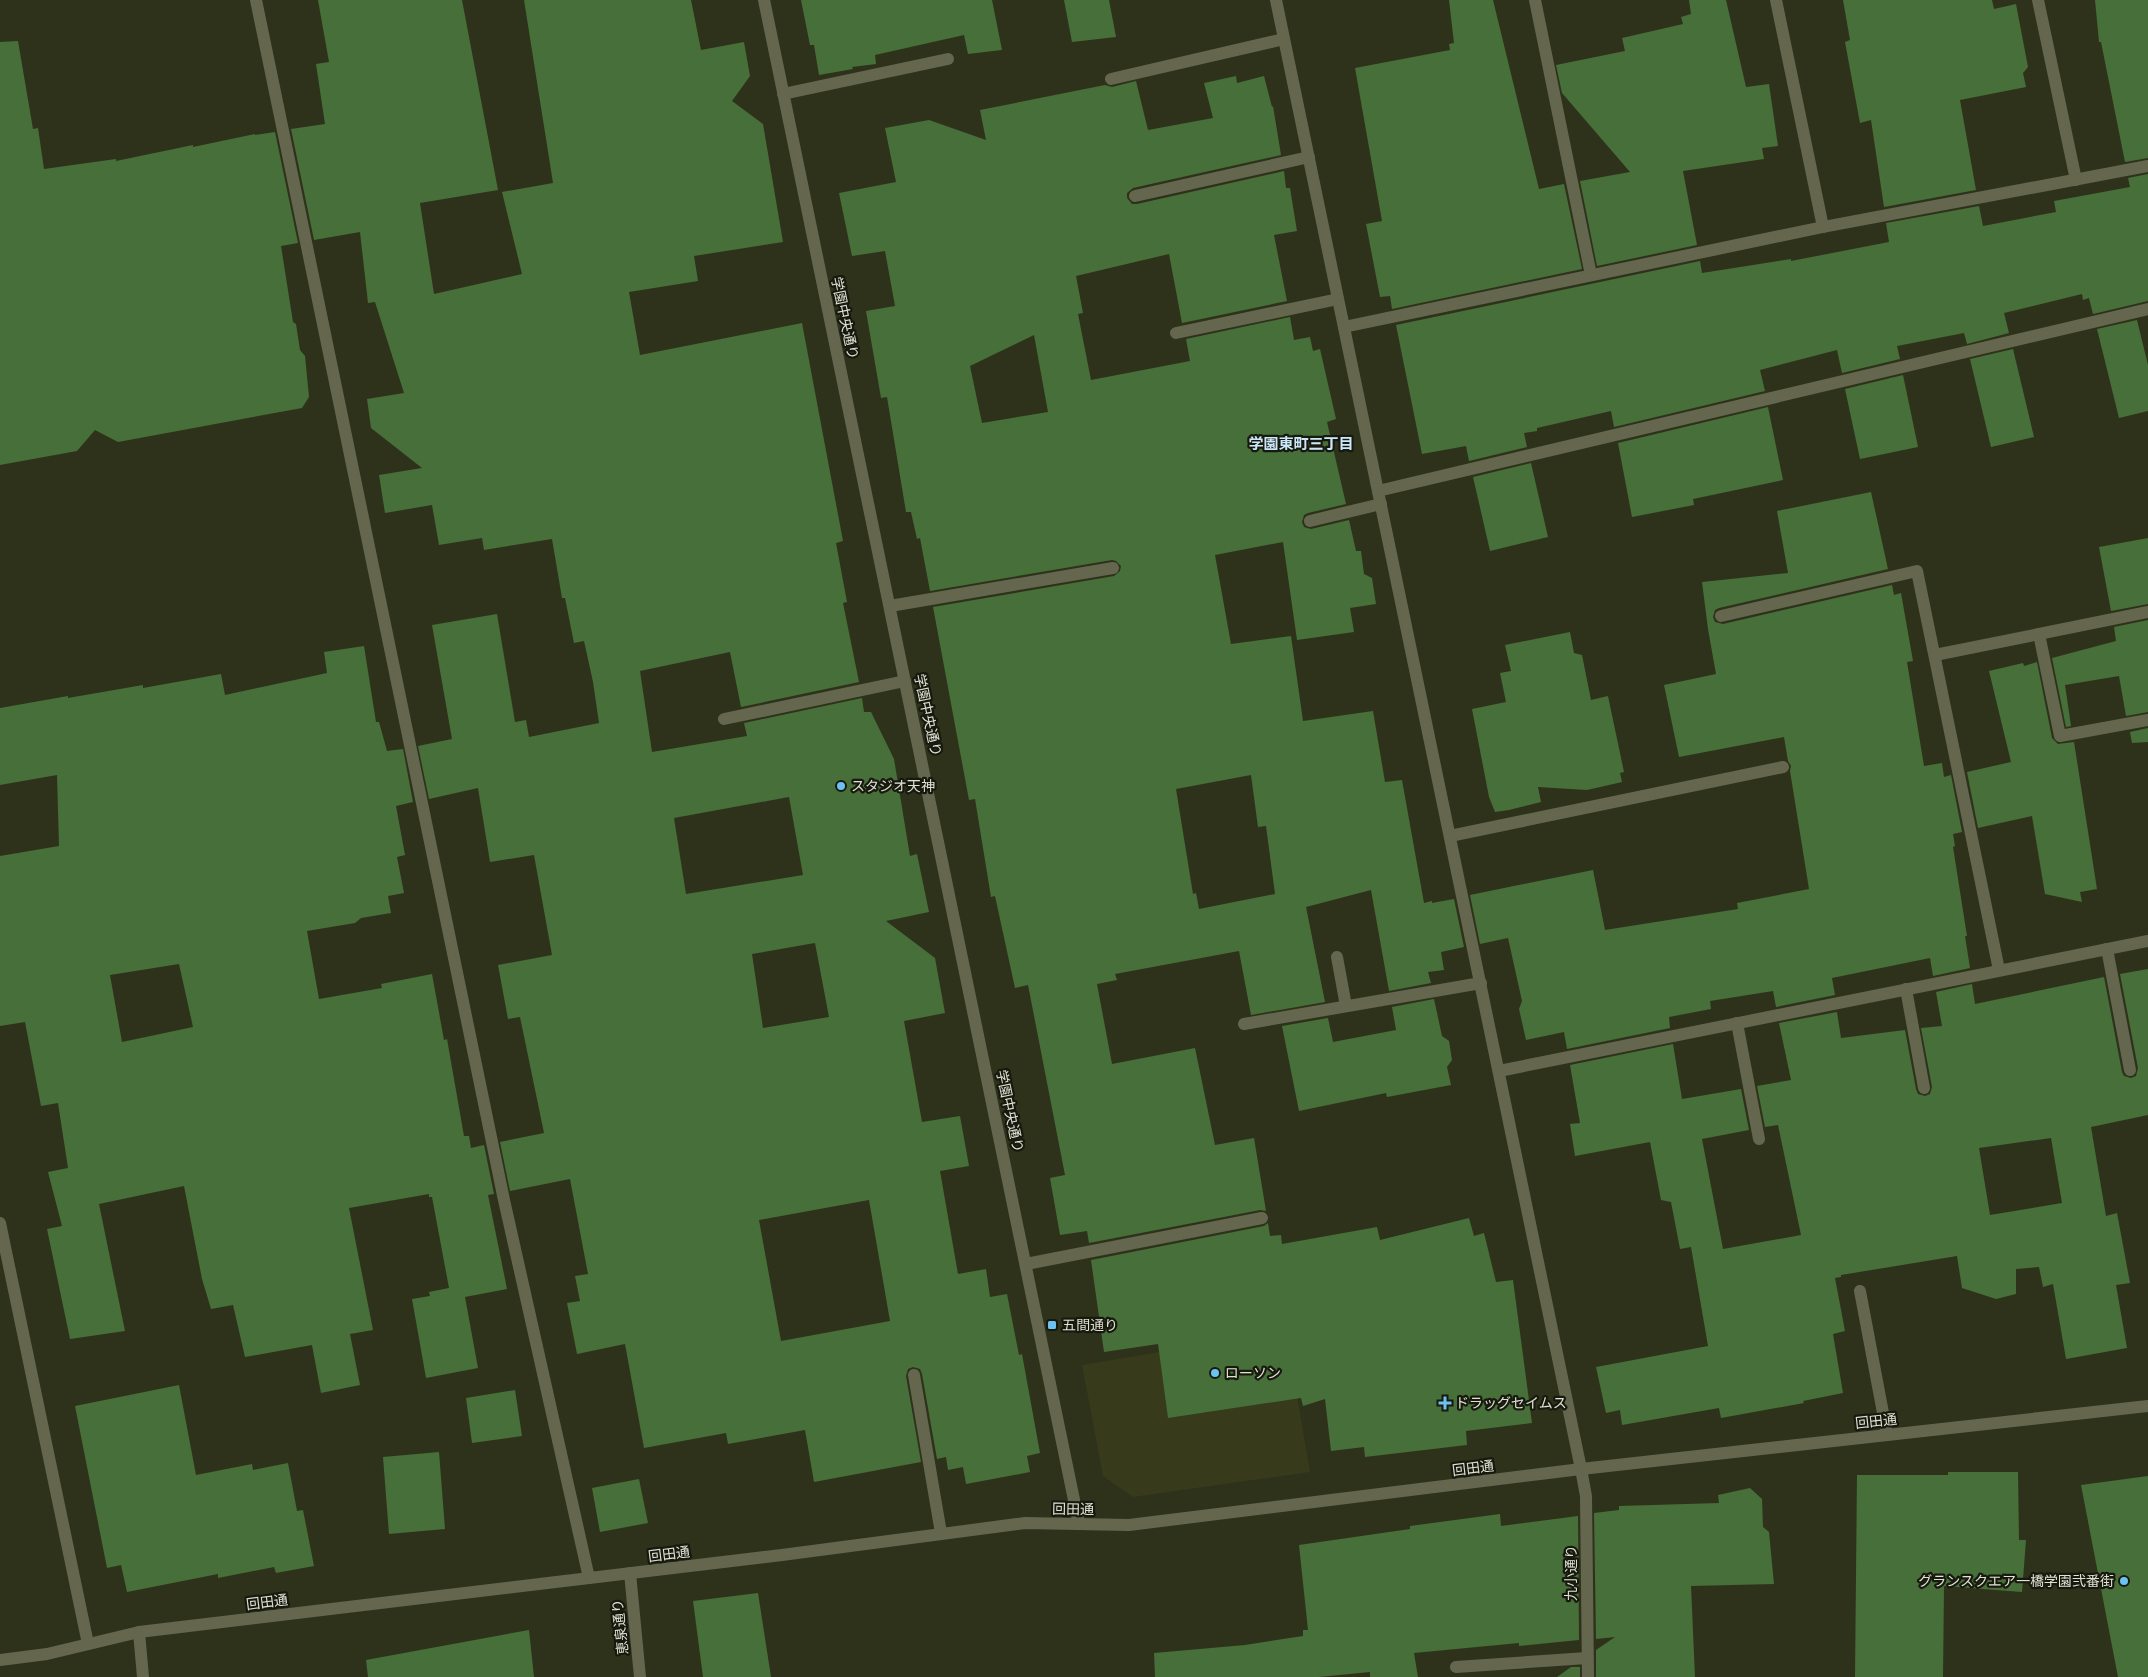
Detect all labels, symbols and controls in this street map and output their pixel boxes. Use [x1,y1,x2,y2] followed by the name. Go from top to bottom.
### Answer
[828,275,861,361] street label: 学園中央通り
[1248,436,1354,452] district label: 学園東町三丁目
[911,672,944,758] street label: 学園中央通り
[851,779,935,794] place label: スタジオ天神
[835,780,847,792] marker: スタジオ天神
[993,1068,1026,1154] street label: 学園中央通り
[1062,1318,1118,1333] place label: 五間通り
[1046,1319,1058,1331] marker: 五間通り
[1209,1367,1221,1379] marker: ローソン
[1225,1367,1281,1381] place label: ローソン
[1455,1396,1567,1411] place label: ドラッグセイムス
[1439,1397,1451,1409] marker: ドラッグセイムス
[1854,1412,1898,1431] street label: 回田通
[1451,1458,1495,1478] street label: 回田通
[1052,1502,1094,1517] street label: 回田通
[647,1544,691,1564] street label: 回田通
[1564,1545,1579,1601] street label: 九小通り
[1918,1574,2114,1589] place label: グランスクエア一橋学園弐番街
[2118,1575,2130,1587] marker: グランスクエア一橋学園弐番街
[245,1592,289,1612] street label: 回田通
[609,1598,631,1656] street label: 恵泉通り

